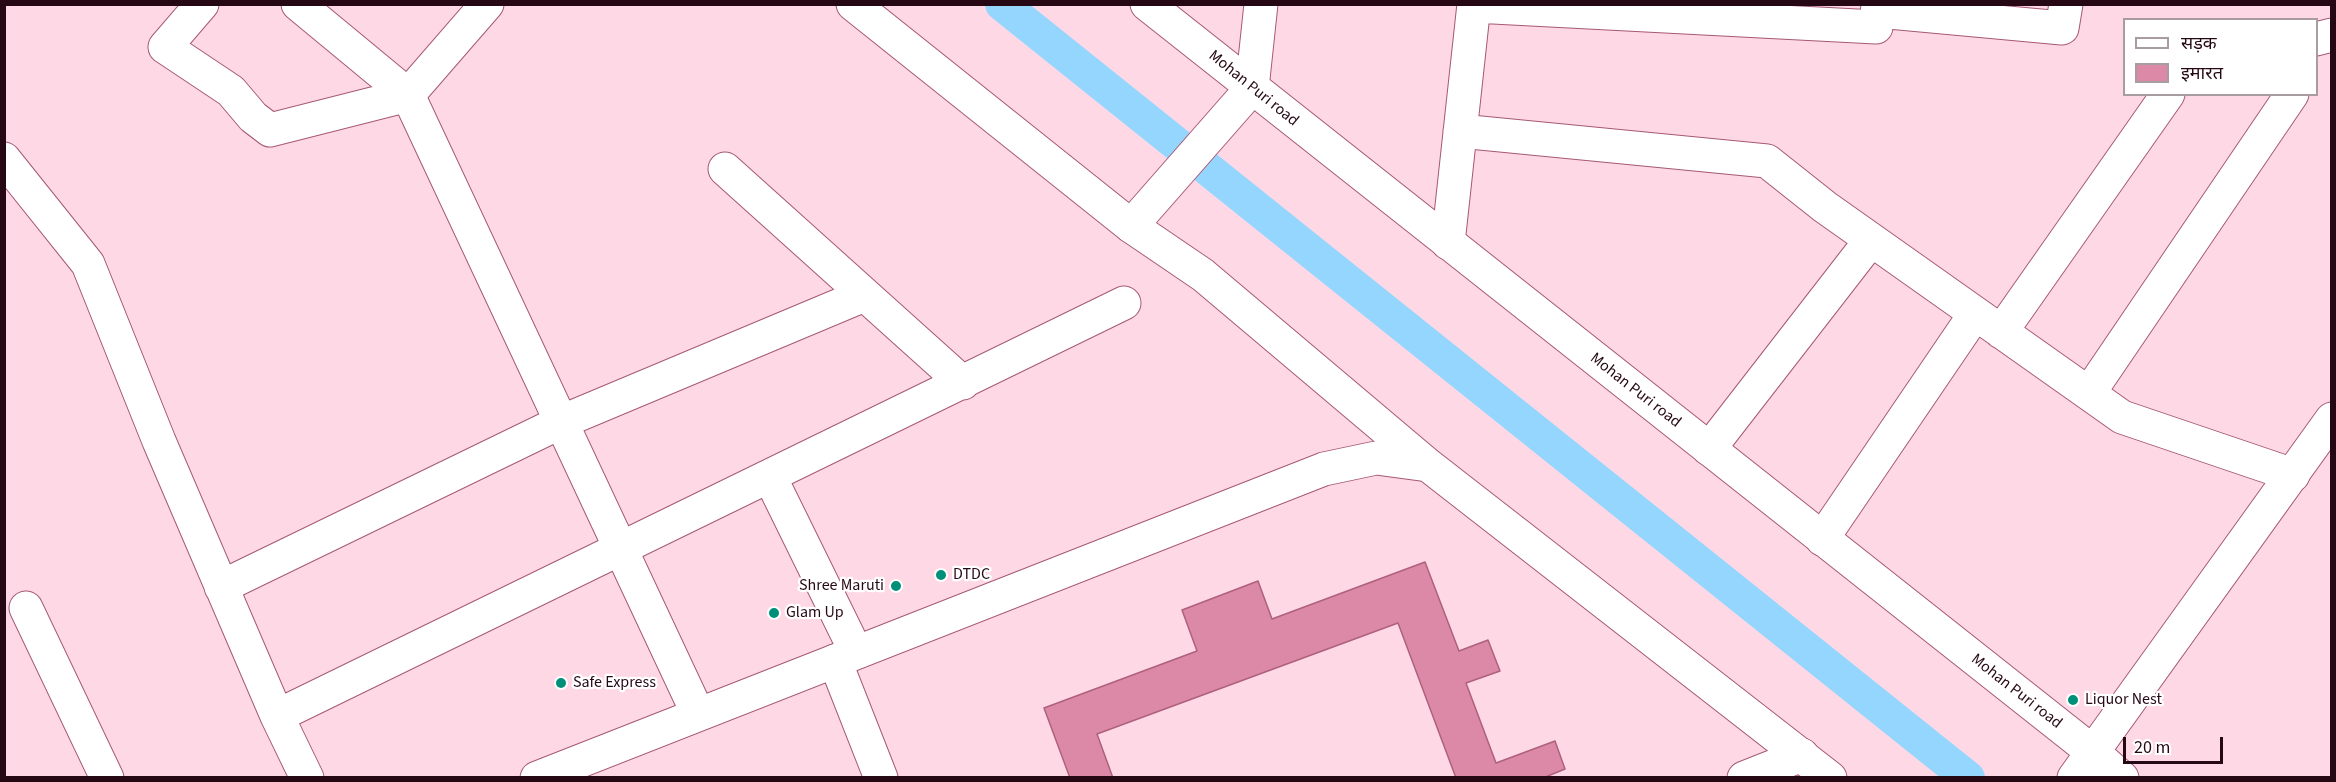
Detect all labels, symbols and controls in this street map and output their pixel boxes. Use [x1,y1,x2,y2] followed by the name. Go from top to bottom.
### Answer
[2123,18,2318,96] legend
[2181,31,2217,56] text: सड़क
[1204,47,1302,131] street label: Mohan Puri road
[2181,61,2223,86] text: इमारत
[1586,349,1684,433] street label: Mohan Puri road
[953,565,990,585] place label: DTDC
[934,568,948,582] marker: DTDC
[799,576,884,596] place label: Shree Maruti
[889,579,903,593] marker: Shree Maruti
[786,603,844,623] place label: Glam Up
[767,606,781,620] marker: Glam Up
[1967,650,2065,734] street label: Mohan Puri road
[573,673,656,693] place label: Safe Express
[554,676,568,690] marker: Safe Express
[2085,690,2162,710] place label: Liquor Nest
[2066,693,2080,707] marker: Liquor Nest
[2126,725,2226,763] scale bar
[2134,735,2170,760] text: 20 m

